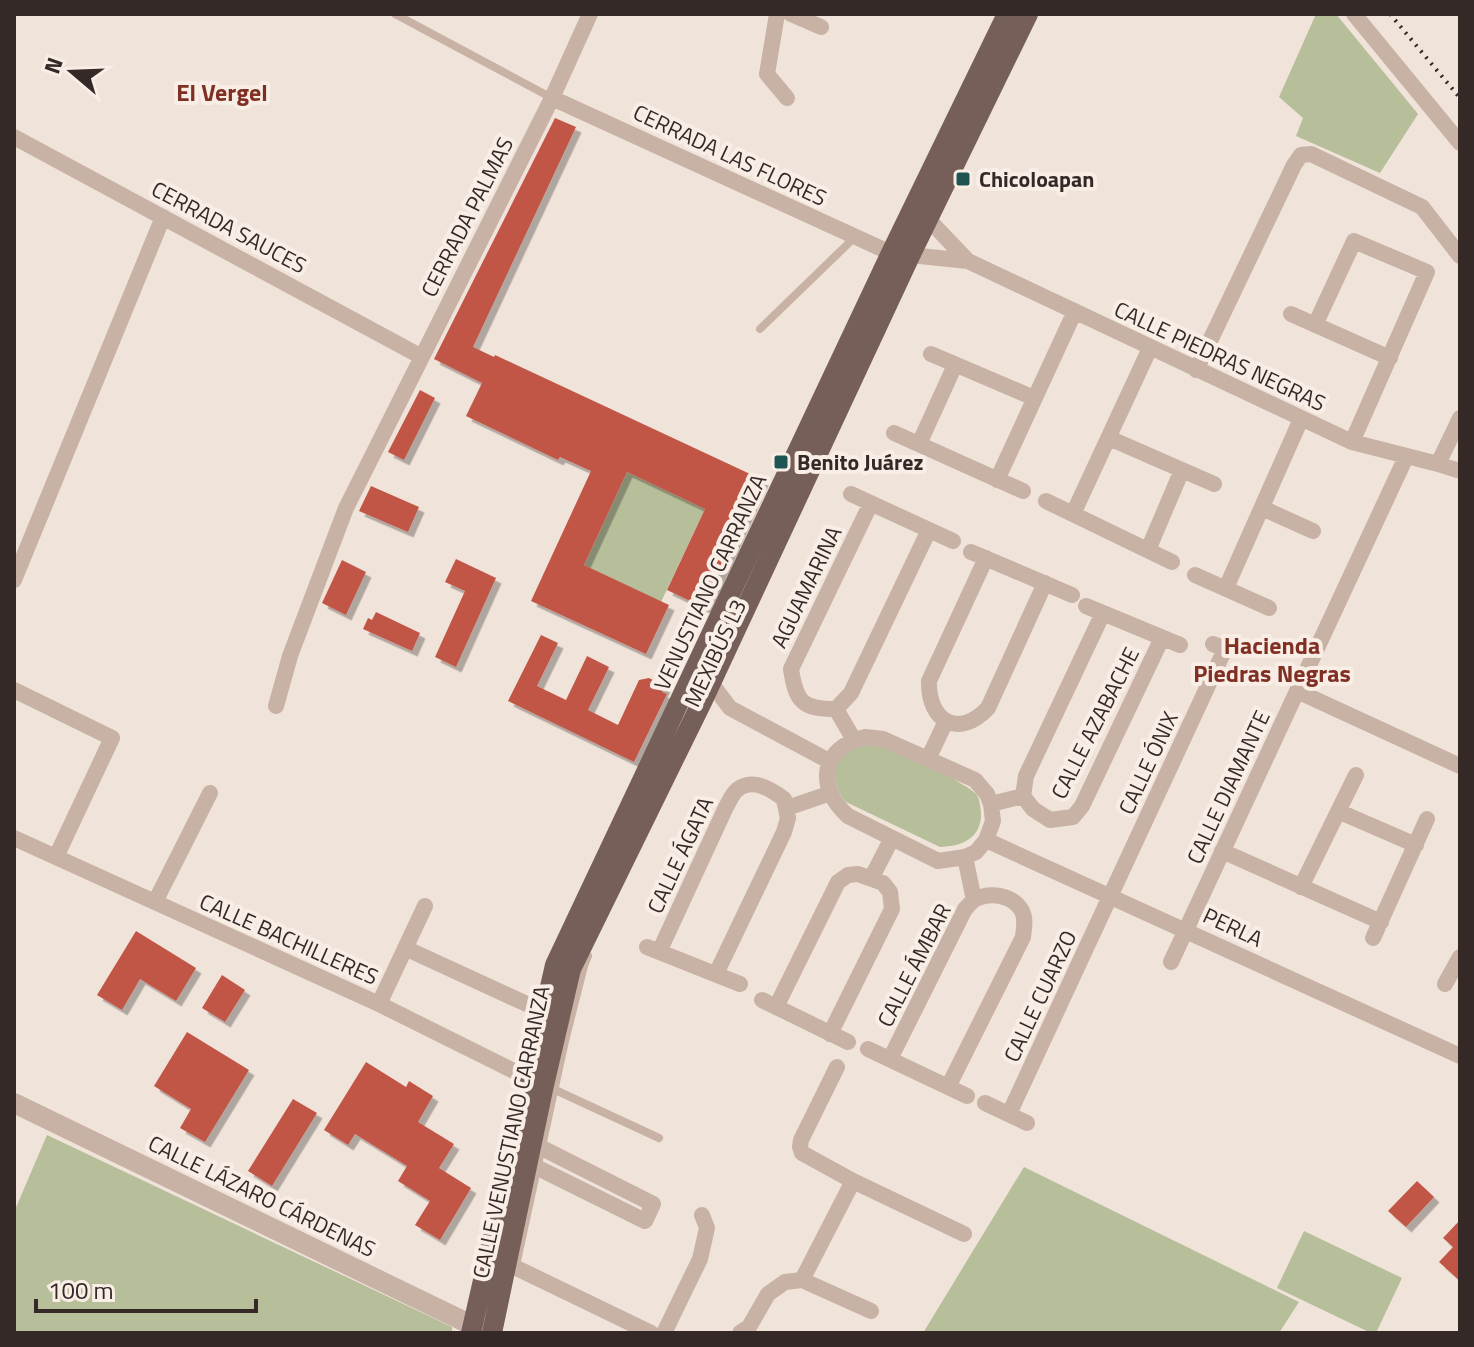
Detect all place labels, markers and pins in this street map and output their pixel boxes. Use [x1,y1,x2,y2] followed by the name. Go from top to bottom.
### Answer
[979,162,1094,196] place label: Chicoloapan
[954,170,972,188] marker: Chicoloapan
[797,445,923,479] place label: Benito Juárez
[772,453,790,471] marker: Benito Juárez

